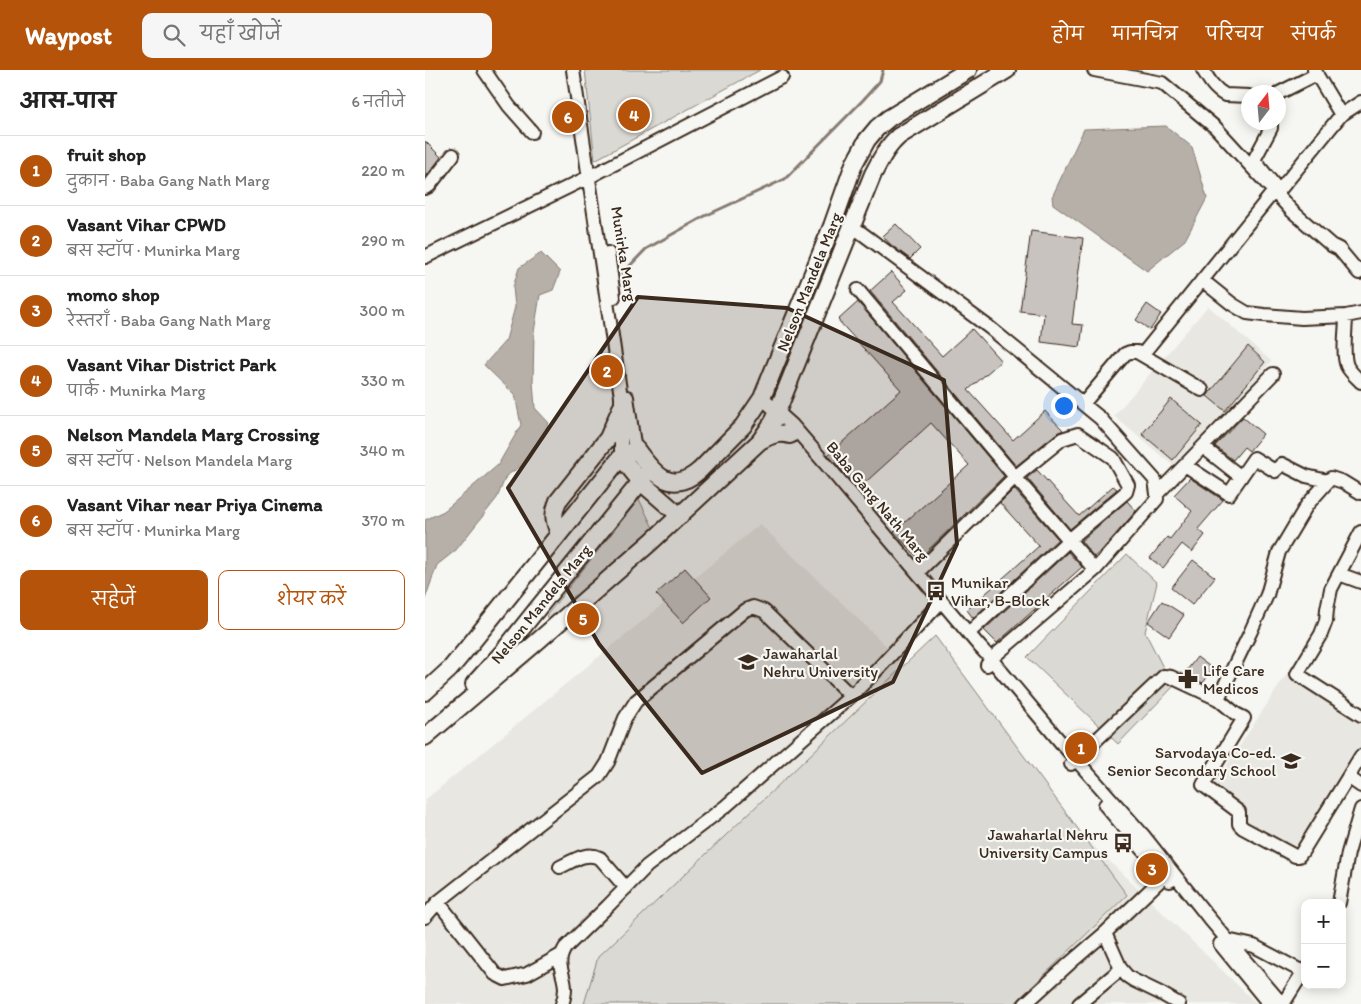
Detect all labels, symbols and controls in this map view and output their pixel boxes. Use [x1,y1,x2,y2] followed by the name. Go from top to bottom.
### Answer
[142,13,492,58] search box
[25,21,112,50] text: Waypost
[160,21,188,49] icon: search
[200,22,281,45] text: यहाँ खोजें
[1052,23,1084,45] text: होम
[1112,23,1178,45] text: मानचित्र
[1206,23,1263,45] text: परिचय
[1291,23,1336,45] text: संपर्क
[1241,85,1286,130] north arrow
[20,88,116,113] text: आस-पास
[351,92,405,111] text: 6 नतीजे
[618,96,650,134] pin: 4
[552,98,584,136] pin: 6
[67,143,146,166] text: fruit shop
[32,161,40,180] text: 1
[361,161,405,180] text: 220 m
[67,171,270,190] text: दुकान · Baba Gang Nath Marg
[607,205,641,304] street label: Munirka Marg
[772,209,846,354] street label: Nelson Mandela Marg
[67,213,226,236] text: Vasant Vihar CPWD
[32,231,40,250] text: 2
[361,231,405,250] text: 290 m
[67,241,240,260] text: बस स्टॉप · Munirka Marg
[67,283,160,306] text: momo shop
[32,301,40,320] text: 3
[360,301,405,320] text: 300 m
[67,311,271,330] text: रेस्तराँ · Baba Gang Nath Marg
[591,352,623,390] pin: 2
[67,353,276,376] text: Vasant Vihar District Park
[31,371,41,390] text: 4
[361,371,405,390] text: 330 m
[67,381,206,400] text: पार्क · Munirka Marg
[1051,393,1077,419] your location
[67,423,319,446] text: Nelson Mandela Marg Crossing
[823,437,934,565] street label: Baba Gang Nath Marg
[32,441,40,460] text: 5
[360,441,405,460] text: 340 m
[67,451,292,470] text: बस स्टॉप · Nelson Mandela Marg
[67,493,323,516] text: Vasant Vihar near Priya Cinema
[32,511,40,530] text: 6
[361,511,405,530] text: 370 m
[67,521,240,540] text: बस स्टॉप · Munirka Marg
[487,540,596,668] street label: Nelson Mandela Marg
[20,570,208,630] button: सहेजें
[218,570,405,630] button: शेयर करें
[951,573,1050,610] place label: Munikar Vihar, B-Block
[925,580,947,602] bus stop icon: Munikar Vihar, B-Block
[567,600,599,638] pin: 5
[763,644,879,681] place label: Jawaharlal Nehru University
[737,651,759,673] school or university icon: Jawaharlal Nehru University
[1203,661,1265,698] place label: Life Care Medicos
[1177,668,1199,690] pharmacy icon: Life Care Medicos
[1065,729,1097,767] pin: 1
[1107,743,1276,780] place label: Sarvodaya Co-ed. Senior Secondary School
[1280,750,1302,772] school or university icon: Sarvodaya Co-ed. Senior Secondary School
[979,825,1108,862] place label: Jawaharlal Nehru University Campus
[1112,832,1134,854] bus stop icon: Jawaharlal Nehru University Campus
[1136,850,1168,888] pin: 3
[1301,899,1346,989] map controls
[1301,899,1346,944] button: +
[1301,944,1346,989] button: −

